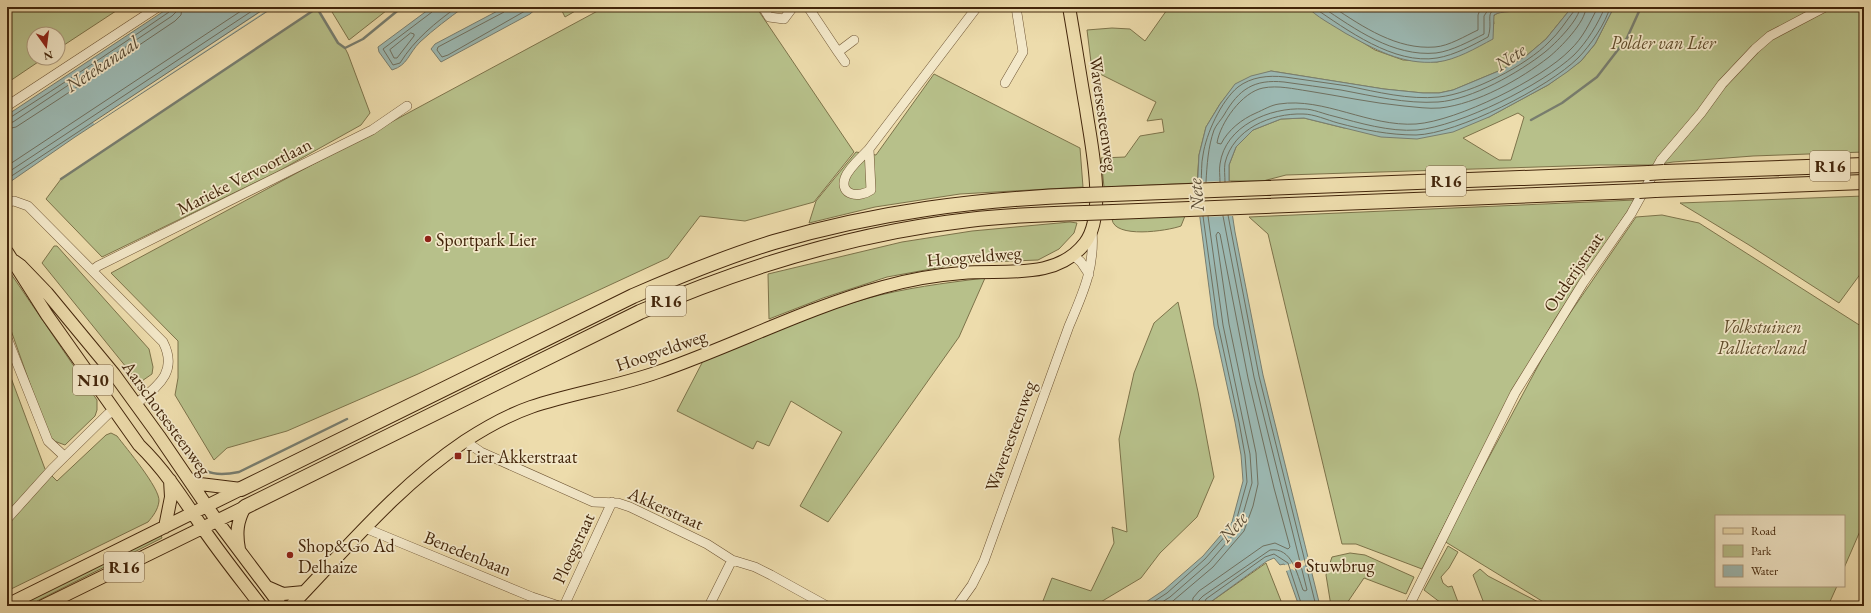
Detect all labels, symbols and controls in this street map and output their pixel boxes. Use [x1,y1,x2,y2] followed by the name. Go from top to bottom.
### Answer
[26,26,66,66] north arrow
[59,30,144,98] water label: Netekanaal
[1611,31,1717,54] park label: Polder van Lier
[1488,37,1531,77] water label: Nete
[42,48,54,64] text: N
[1085,55,1123,173] street label: Waversesteenweg
[173,132,316,220] street label: Marieke Vervoortlaan
[1810,151,1850,181] road number: R16
[1426,166,1466,196] road number: R16
[1182,177,1210,214] water label: Nete
[1538,227,1608,316] street label: Ouderijstraat
[436,228,536,251] place label: Sportpark Lier
[423,234,433,244] marker: Sportpark Lier
[926,240,1022,272] street label: Hoogveldweg
[646,286,686,316] road number: R16
[1717,315,1807,359] park label: Volkstuinen Pallieterland
[612,324,710,376] street label: Hoogveldweg
[117,355,217,480] street label: Aarschotsesteenweg
[73,365,113,395] road number: N10
[979,377,1041,494] street label: Waversesteenweg
[466,445,578,468] place label: Lier Akkerstraat
[453,451,463,461] marker: Lier Akkerstraat
[624,481,707,535] street label: Akkerstraat
[1212,506,1254,548] water label: Nete
[547,509,600,587] street label: Ploegstraat
[1715,515,1845,587] legend
[1751,523,1777,539] text: Road
[421,525,516,581] street label: Benedenbaan
[298,534,396,578] place label: Shop&Go Ad Delhaize
[1751,543,1772,559] text: Park
[285,550,295,560] marker: Shop&Go Ad Delhaize
[104,552,144,582] road number: R16
[1306,554,1375,577] place label: Stuwbrug
[1293,560,1303,570] marker: Stuwbrug
[1751,563,1778,579] text: Water

